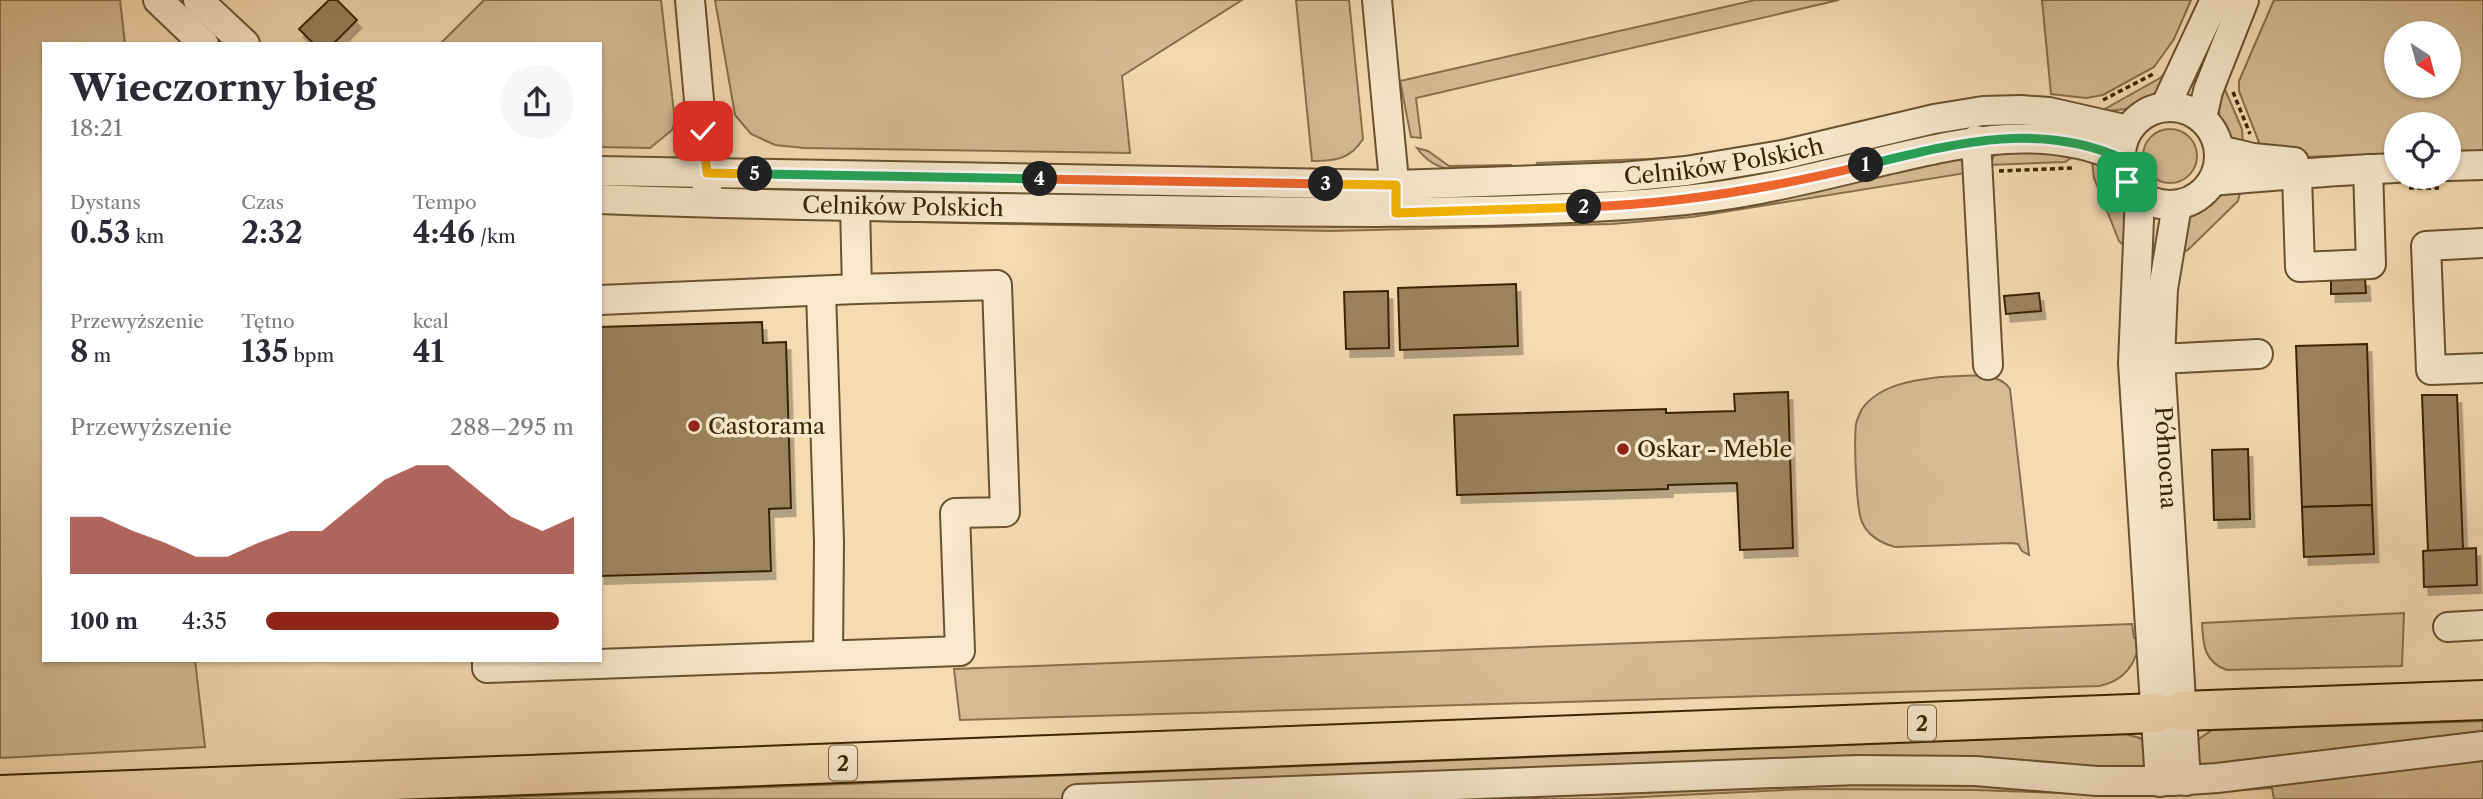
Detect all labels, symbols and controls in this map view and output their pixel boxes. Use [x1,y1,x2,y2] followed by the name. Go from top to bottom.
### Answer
[2384,21,2460,98] north arrow
[2384,21,2461,189] map controls
[70,64,377,111] text: Wieczorny bieg
[500,65,574,139] button: share
[673,101,733,161] pin
[684,112,722,150] icon: check
[2384,112,2461,189] button: locate
[70,114,123,142] text: 18:21
[1623,132,1826,191] street label: Celników Polskich
[1848,148,1884,182] pin: 1
[2097,152,2157,212] pin
[1861,153,1870,176] text: 1
[738,156,772,192] pin: 5
[749,162,760,185] text: 5
[1023,162,1058,196] pin: 4
[2108,163,2146,201] icon: arrive
[1308,166,1344,202] pin: 3
[1034,167,1045,190] text: 4
[1320,172,1331,195] text: 3
[1566,190,1602,224] pin: 2
[70,191,141,214] text: Dystans
[241,191,284,214] text: Czas
[413,191,477,214] text: Tempo
[802,191,1004,222] street label: Celników Polskich
[1578,195,1589,218] text: 2
[70,214,131,251] text: 0.53
[241,214,303,251] text: 2:32
[413,214,475,251] text: 4:46
[131,225,164,248] text: km
[475,225,516,248] text: /km
[70,310,204,333] text: Przewyższenie
[241,310,295,333] text: Tętno
[413,310,449,333] text: kcal
[70,333,88,370] text: 8
[241,333,288,370] text: 135
[413,333,444,370] text: 41
[88,344,111,367] text: m
[288,344,334,367] text: bpm
[2149,405,2183,511] street label: Północna
[708,412,826,440] place label: Castorama
[70,413,232,441] text: Przewyższenie
[450,413,574,441] text: 288–295 m
[686,418,702,434] marker: Castorama
[1637,435,1792,463] place label: Oskar - Meble
[1615,441,1631,457] marker: Oskar - Meble
[70,607,138,635] text: 100 m
[182,607,227,635] text: 4:35
[1908,706,1936,740] road number: 2
[829,746,857,780] road number: 2

